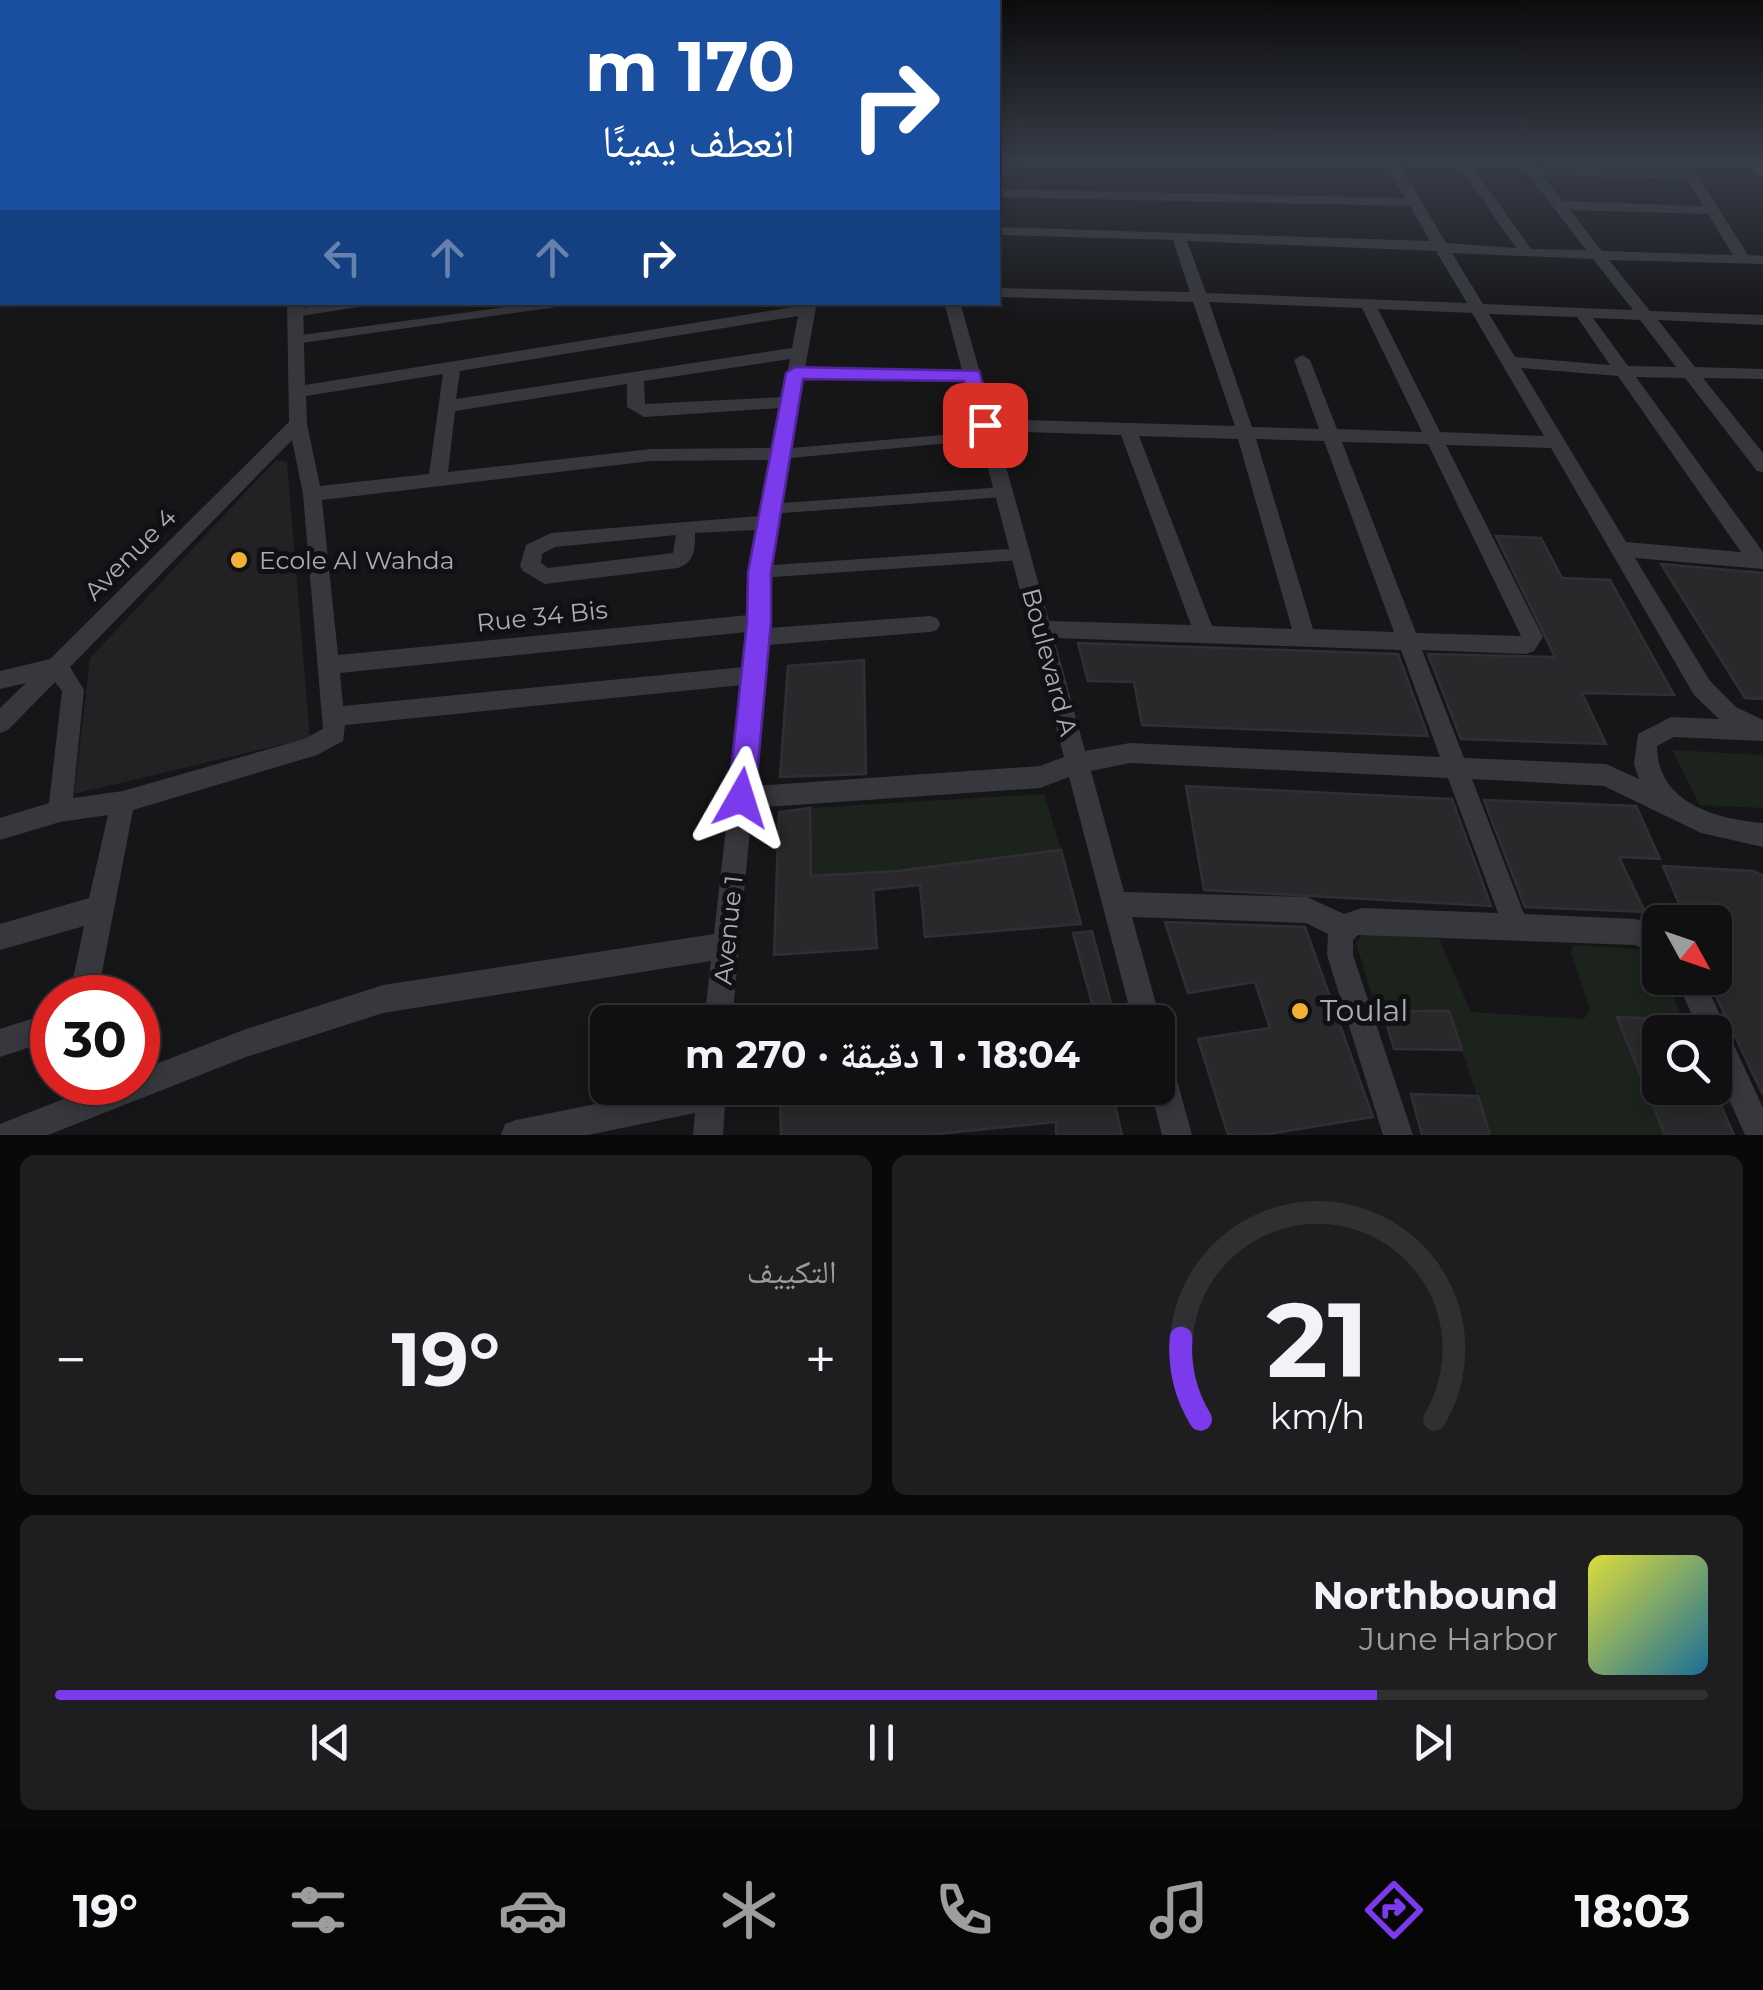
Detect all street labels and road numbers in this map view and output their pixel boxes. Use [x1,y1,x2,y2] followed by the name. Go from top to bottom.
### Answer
[78,502,182,606] street label: Avenue 4
[1016,585,1084,739] street label: Boulevard A
[475,594,609,638] street label: Rue 34 Bis
[707,874,749,986] street label: Avenue 1

